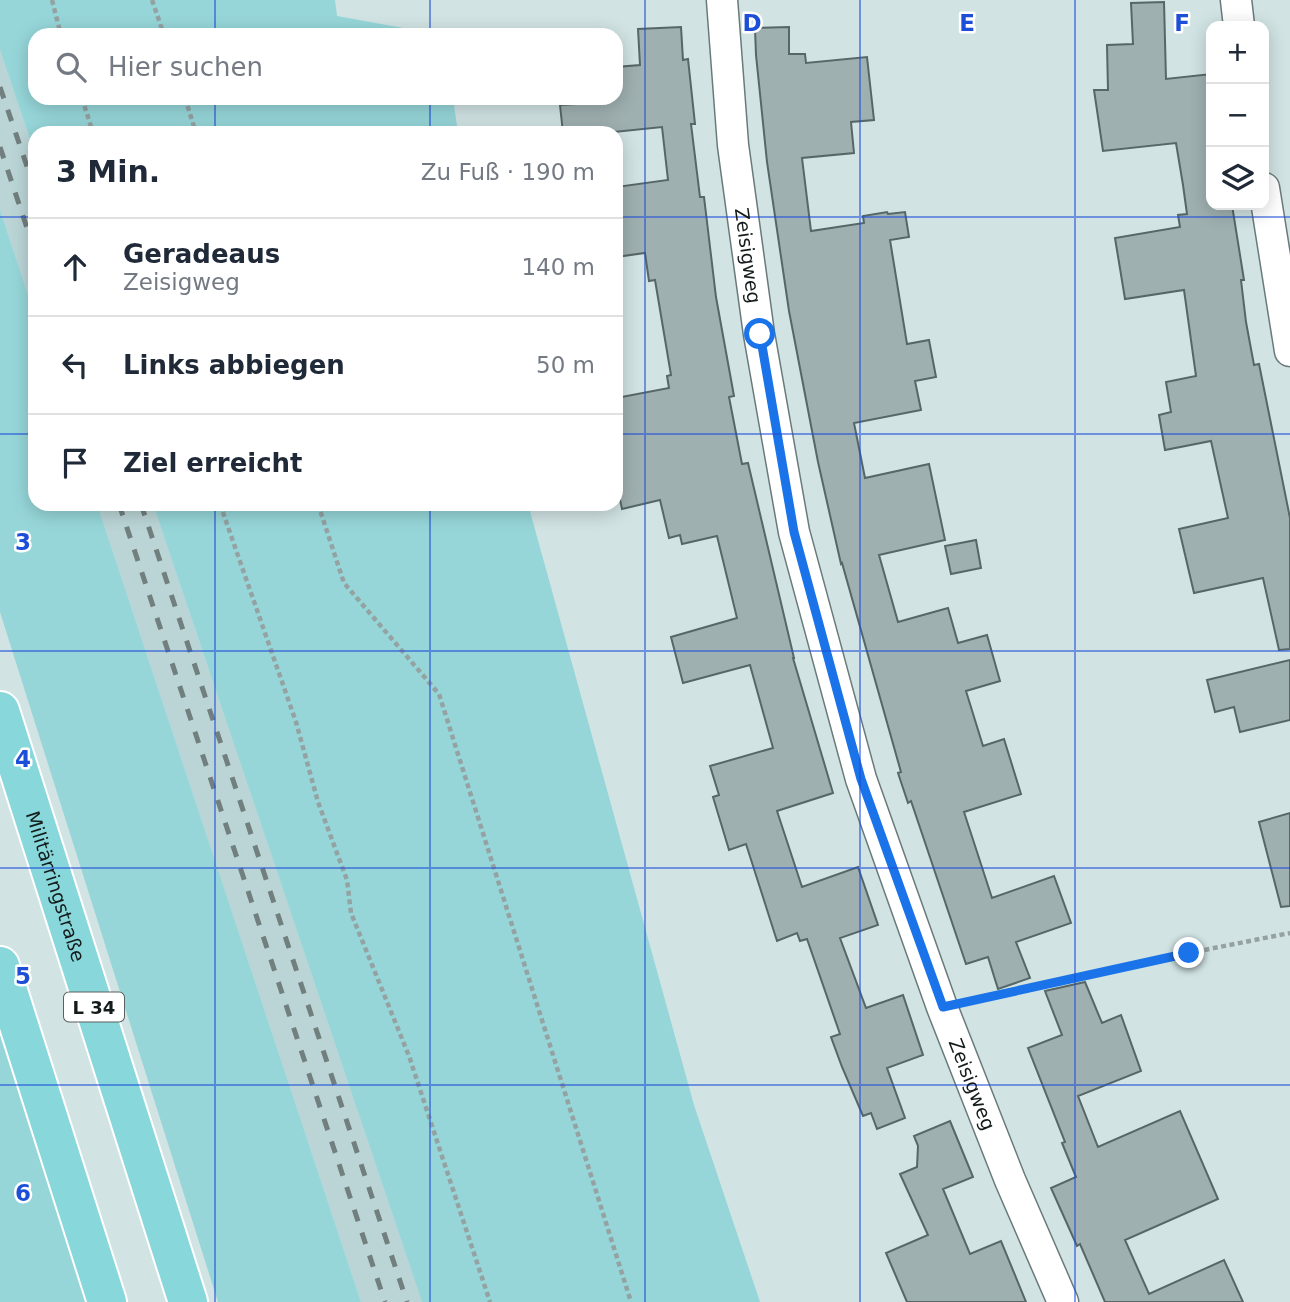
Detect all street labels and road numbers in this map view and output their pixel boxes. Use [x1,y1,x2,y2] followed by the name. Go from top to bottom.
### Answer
[731,206,766,305] street label: Zeisigweg
[22,808,90,964] street label: Militärringstraße
[64,992,124,1022] road number: L 34
[944,1035,1000,1133] street label: Zeisigweg

